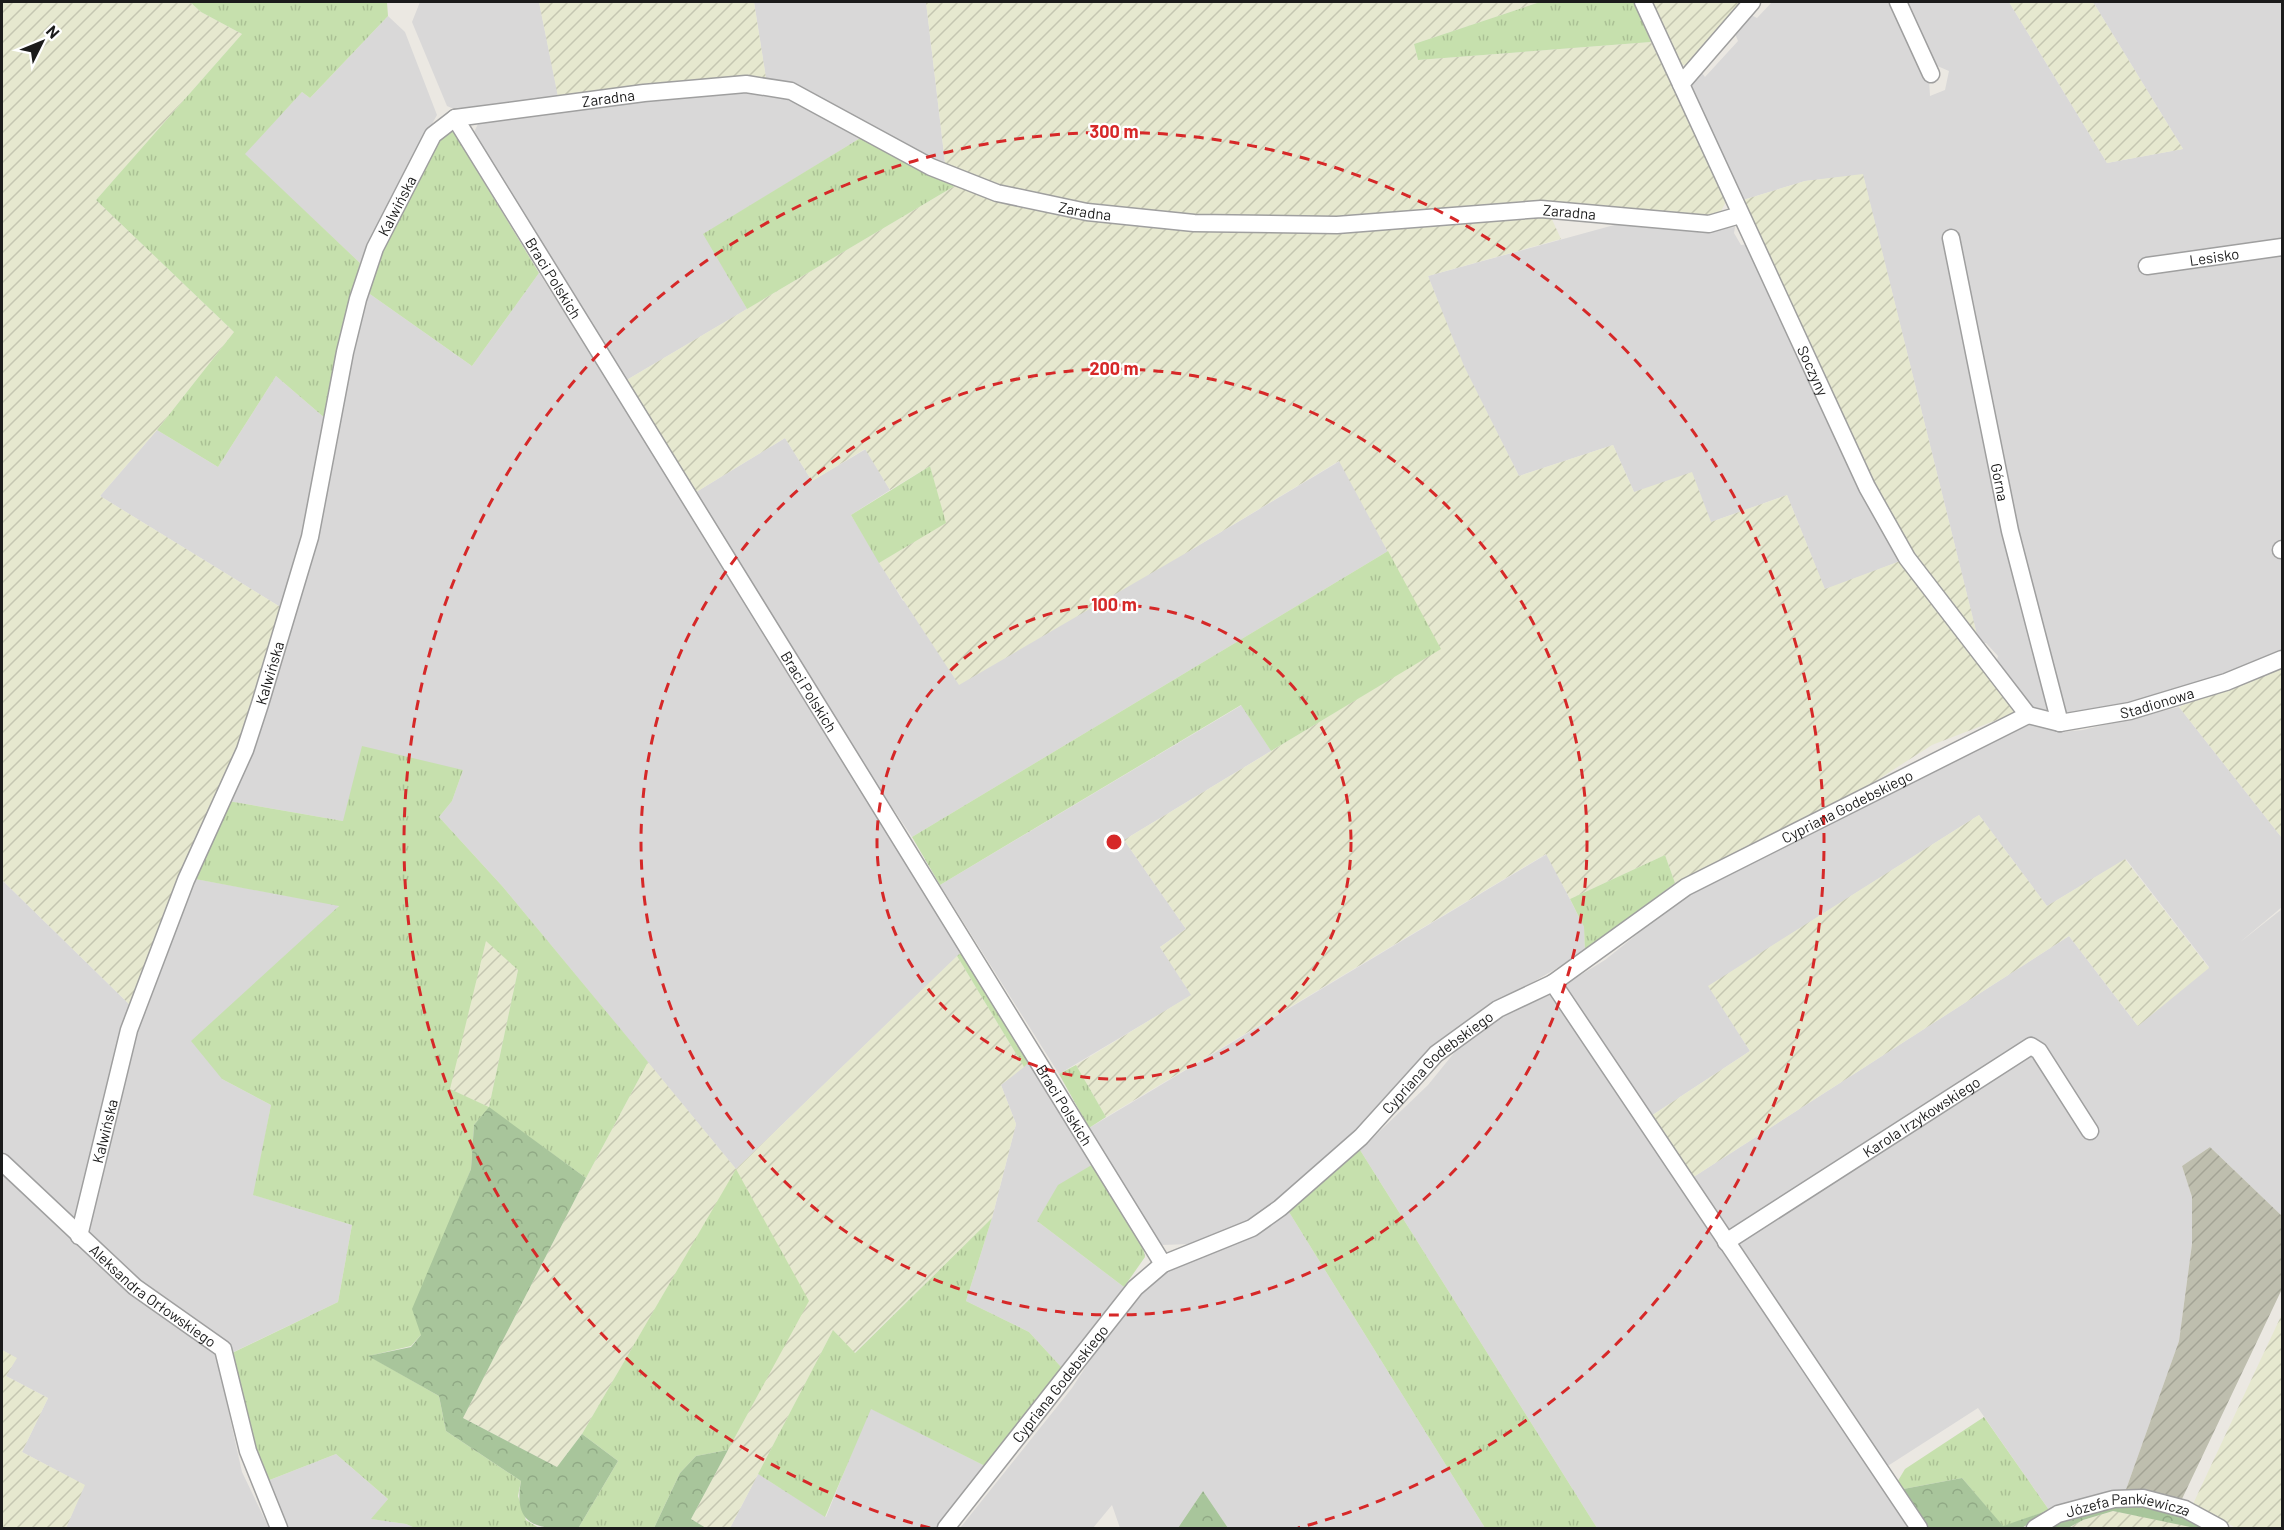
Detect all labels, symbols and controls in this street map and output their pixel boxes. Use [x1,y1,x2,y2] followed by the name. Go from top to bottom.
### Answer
[12,12,72,72] north arrow
[43,21,64,42] text: N
[581,85,636,110] street label: Zaradna
[1090,120,1138,142] text: 300 m
[374,173,420,239] street label: Kalwińska
[1057,197,1112,223] street label: Zaradna
[1542,200,1597,223] street label: Zaradna
[522,234,586,322] street label: Braci Polskich
[2188,244,2240,269] street label: Lesisko
[1794,343,1833,399] street label: Soczyny
[1089,357,1139,379] text: 200 m
[1988,461,2013,503] street label: Górna
[1091,593,1137,615] text: 100 m
[251,639,287,707] street label: Kalwińska
[777,648,841,735] street label: Braci Polskich
[2118,683,2196,722] street label: Stadionowa
[1778,766,1916,847] street label: Cypriana Godebskiego
[1104,832,1124,852] centre of rings
[1378,1007,1496,1117] street label: Cypriana Godebskiego
[1033,1061,1096,1149] street label: Braci Polskich
[1859,1072,1983,1161] street label: Karola Irzykowskiego
[88,1097,121,1165] street label: Kalwińska
[86,1240,220,1351] street label: Aleksandra Orłowskiego
[1008,1321,1112,1446] street label: Cypriana Godebskiego
[2064,1489,2194,1521] street label: Józefa Pankiewicza

